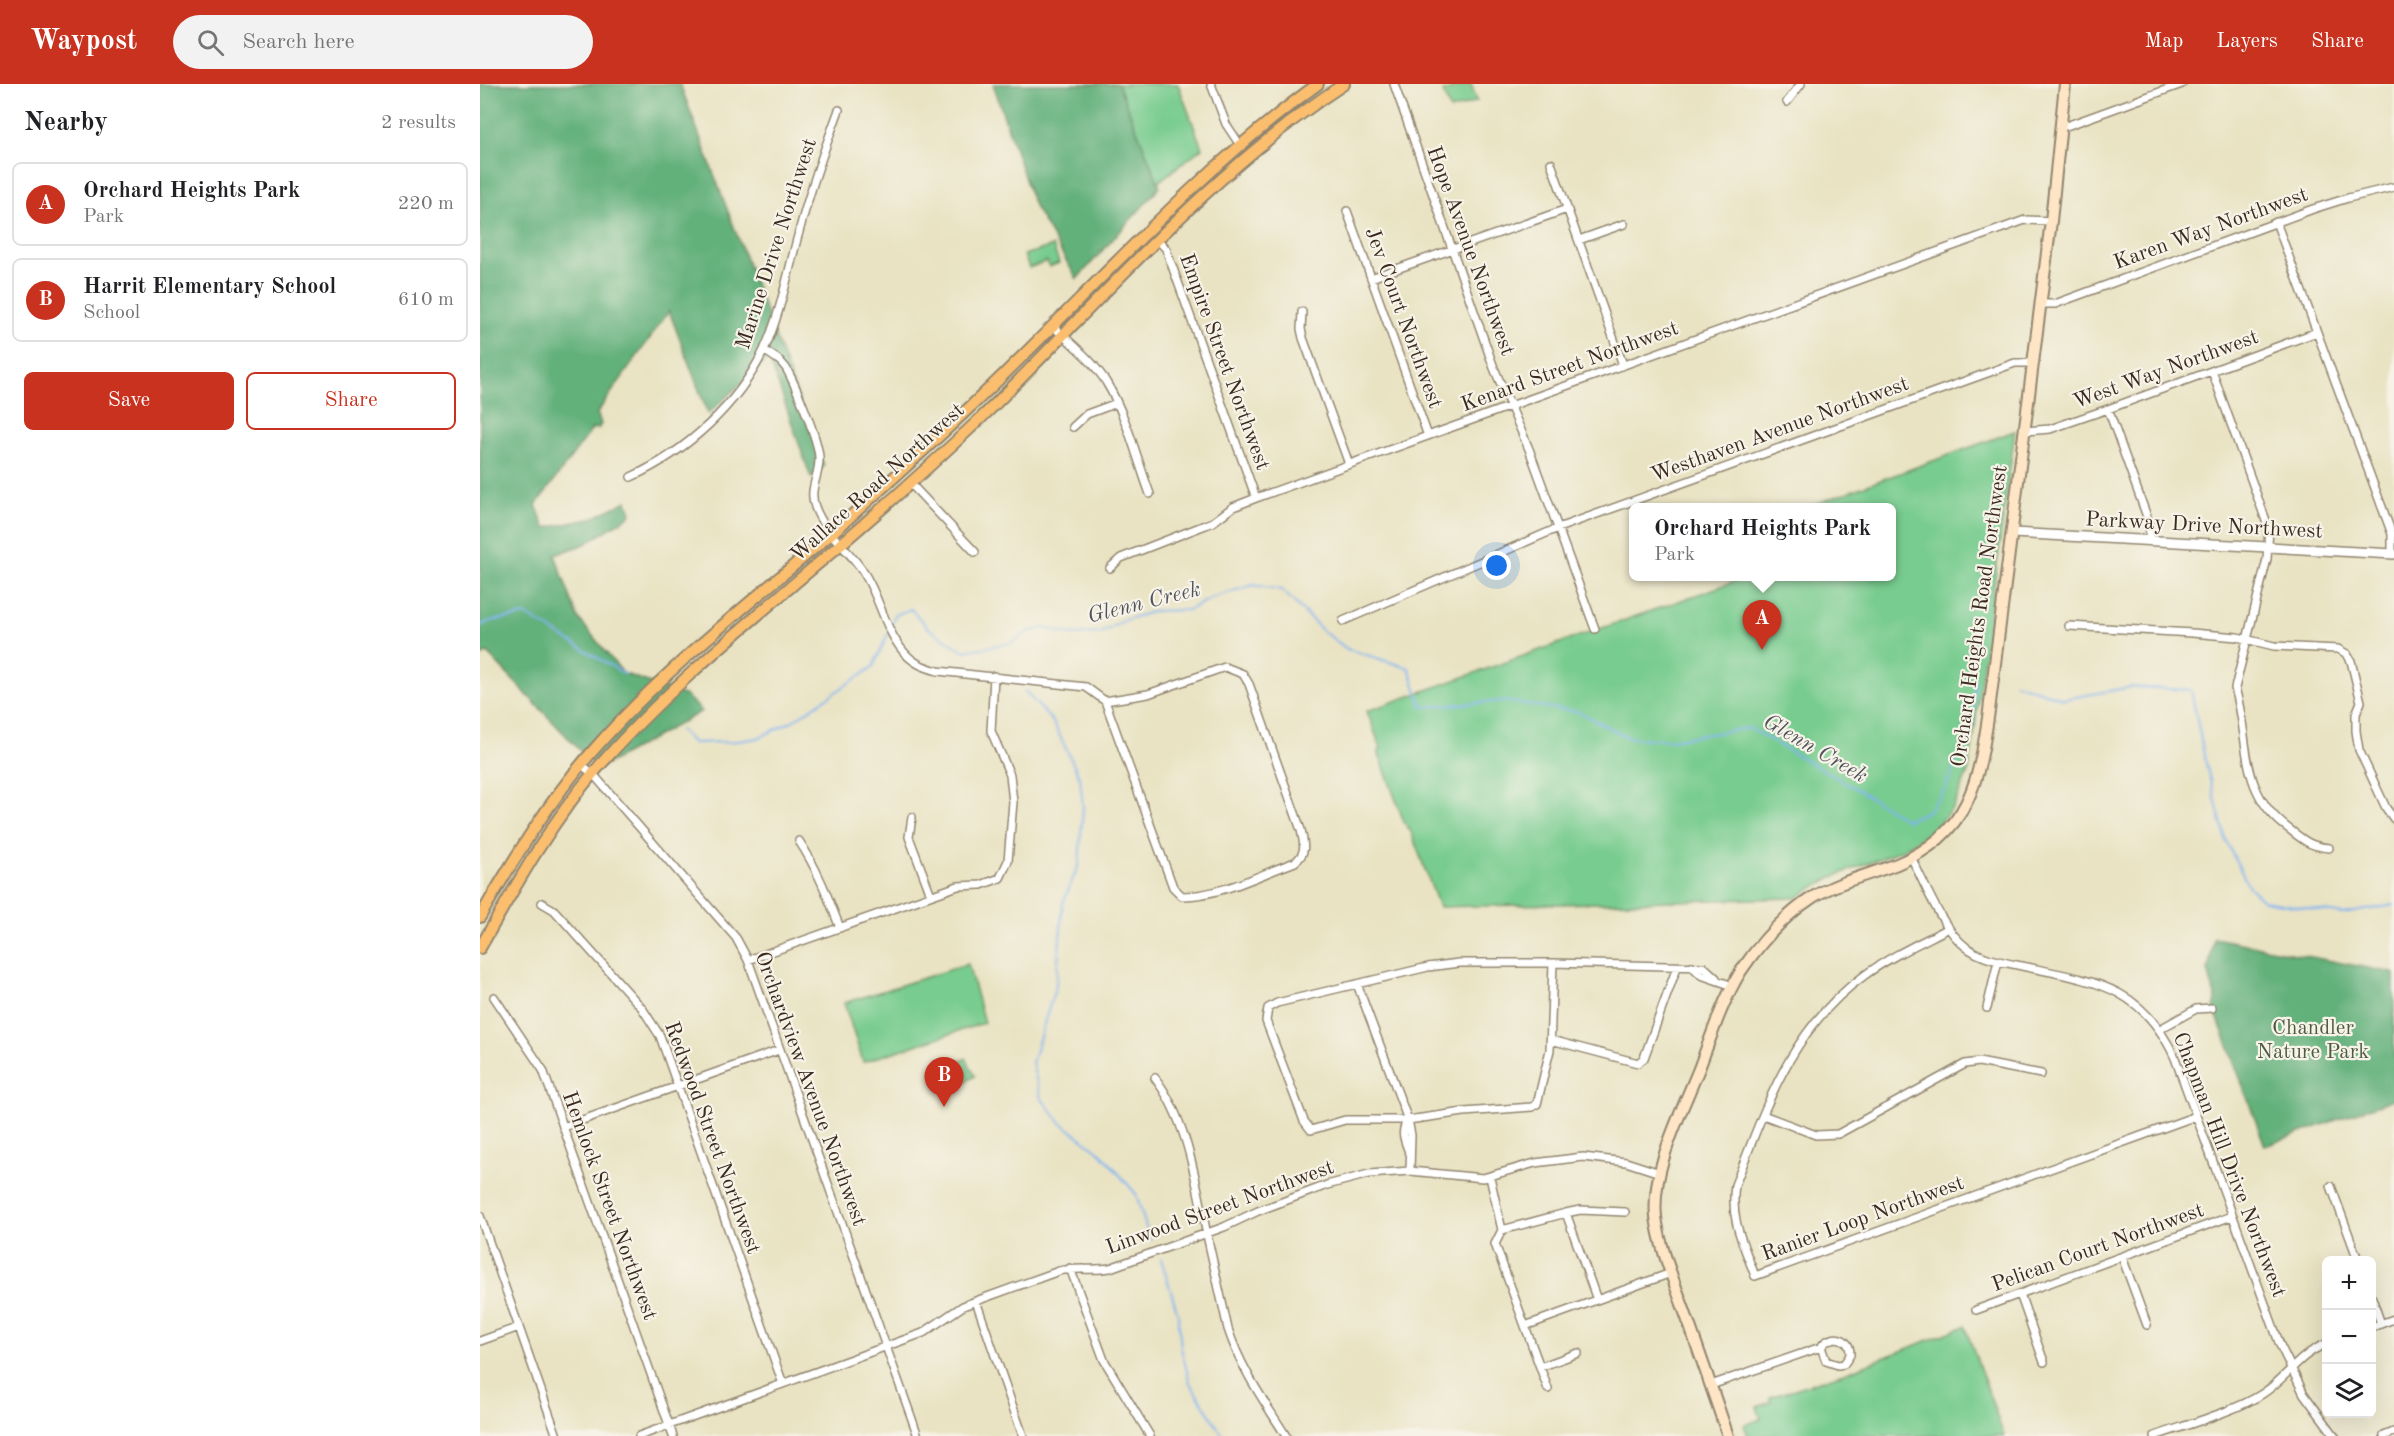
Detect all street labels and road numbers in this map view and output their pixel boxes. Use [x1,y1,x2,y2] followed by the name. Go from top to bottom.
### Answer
[733,136,821,352] street label: Marine Drive Northwest
[1422,143,1518,359] street label: Hope Avenue Northwest
[2111,184,2311,274] street label: Karen Way Northwest
[1360,225,1446,411] street label: Jev Court Northwest
[1175,251,1273,473] street label: Empire Street Northwest
[1459,318,1681,416] street label: Kenard Street Northwest
[2071,327,2261,413] street label: West Way Northwest
[1648,374,1912,486] street label: Westhaven Avenue Northwest
[787,400,969,566] street label: Wallace Road Northwest
[1948,464,2012,768] street label: Orchard Heights Road Northwest
[2085,509,2323,543] street label: Parkway Drive Northwest
[750,949,870,1229] street label: Orchardview Avenue Northwest
[660,1019,764,1257] street label: Redwood Street Northwest
[2169,1030,2289,1300] street label: Chapman Hill Drive Northwest
[558,1089,660,1323] street label: Hemlock Street Northwest
[1103,1157,1337,1259] street label: Linwood Street Northwest
[1759,1173,1967,1265] street label: Ranier Loop Northwest
[1989,1200,2207,1296] street label: Pelican Court Northwest

